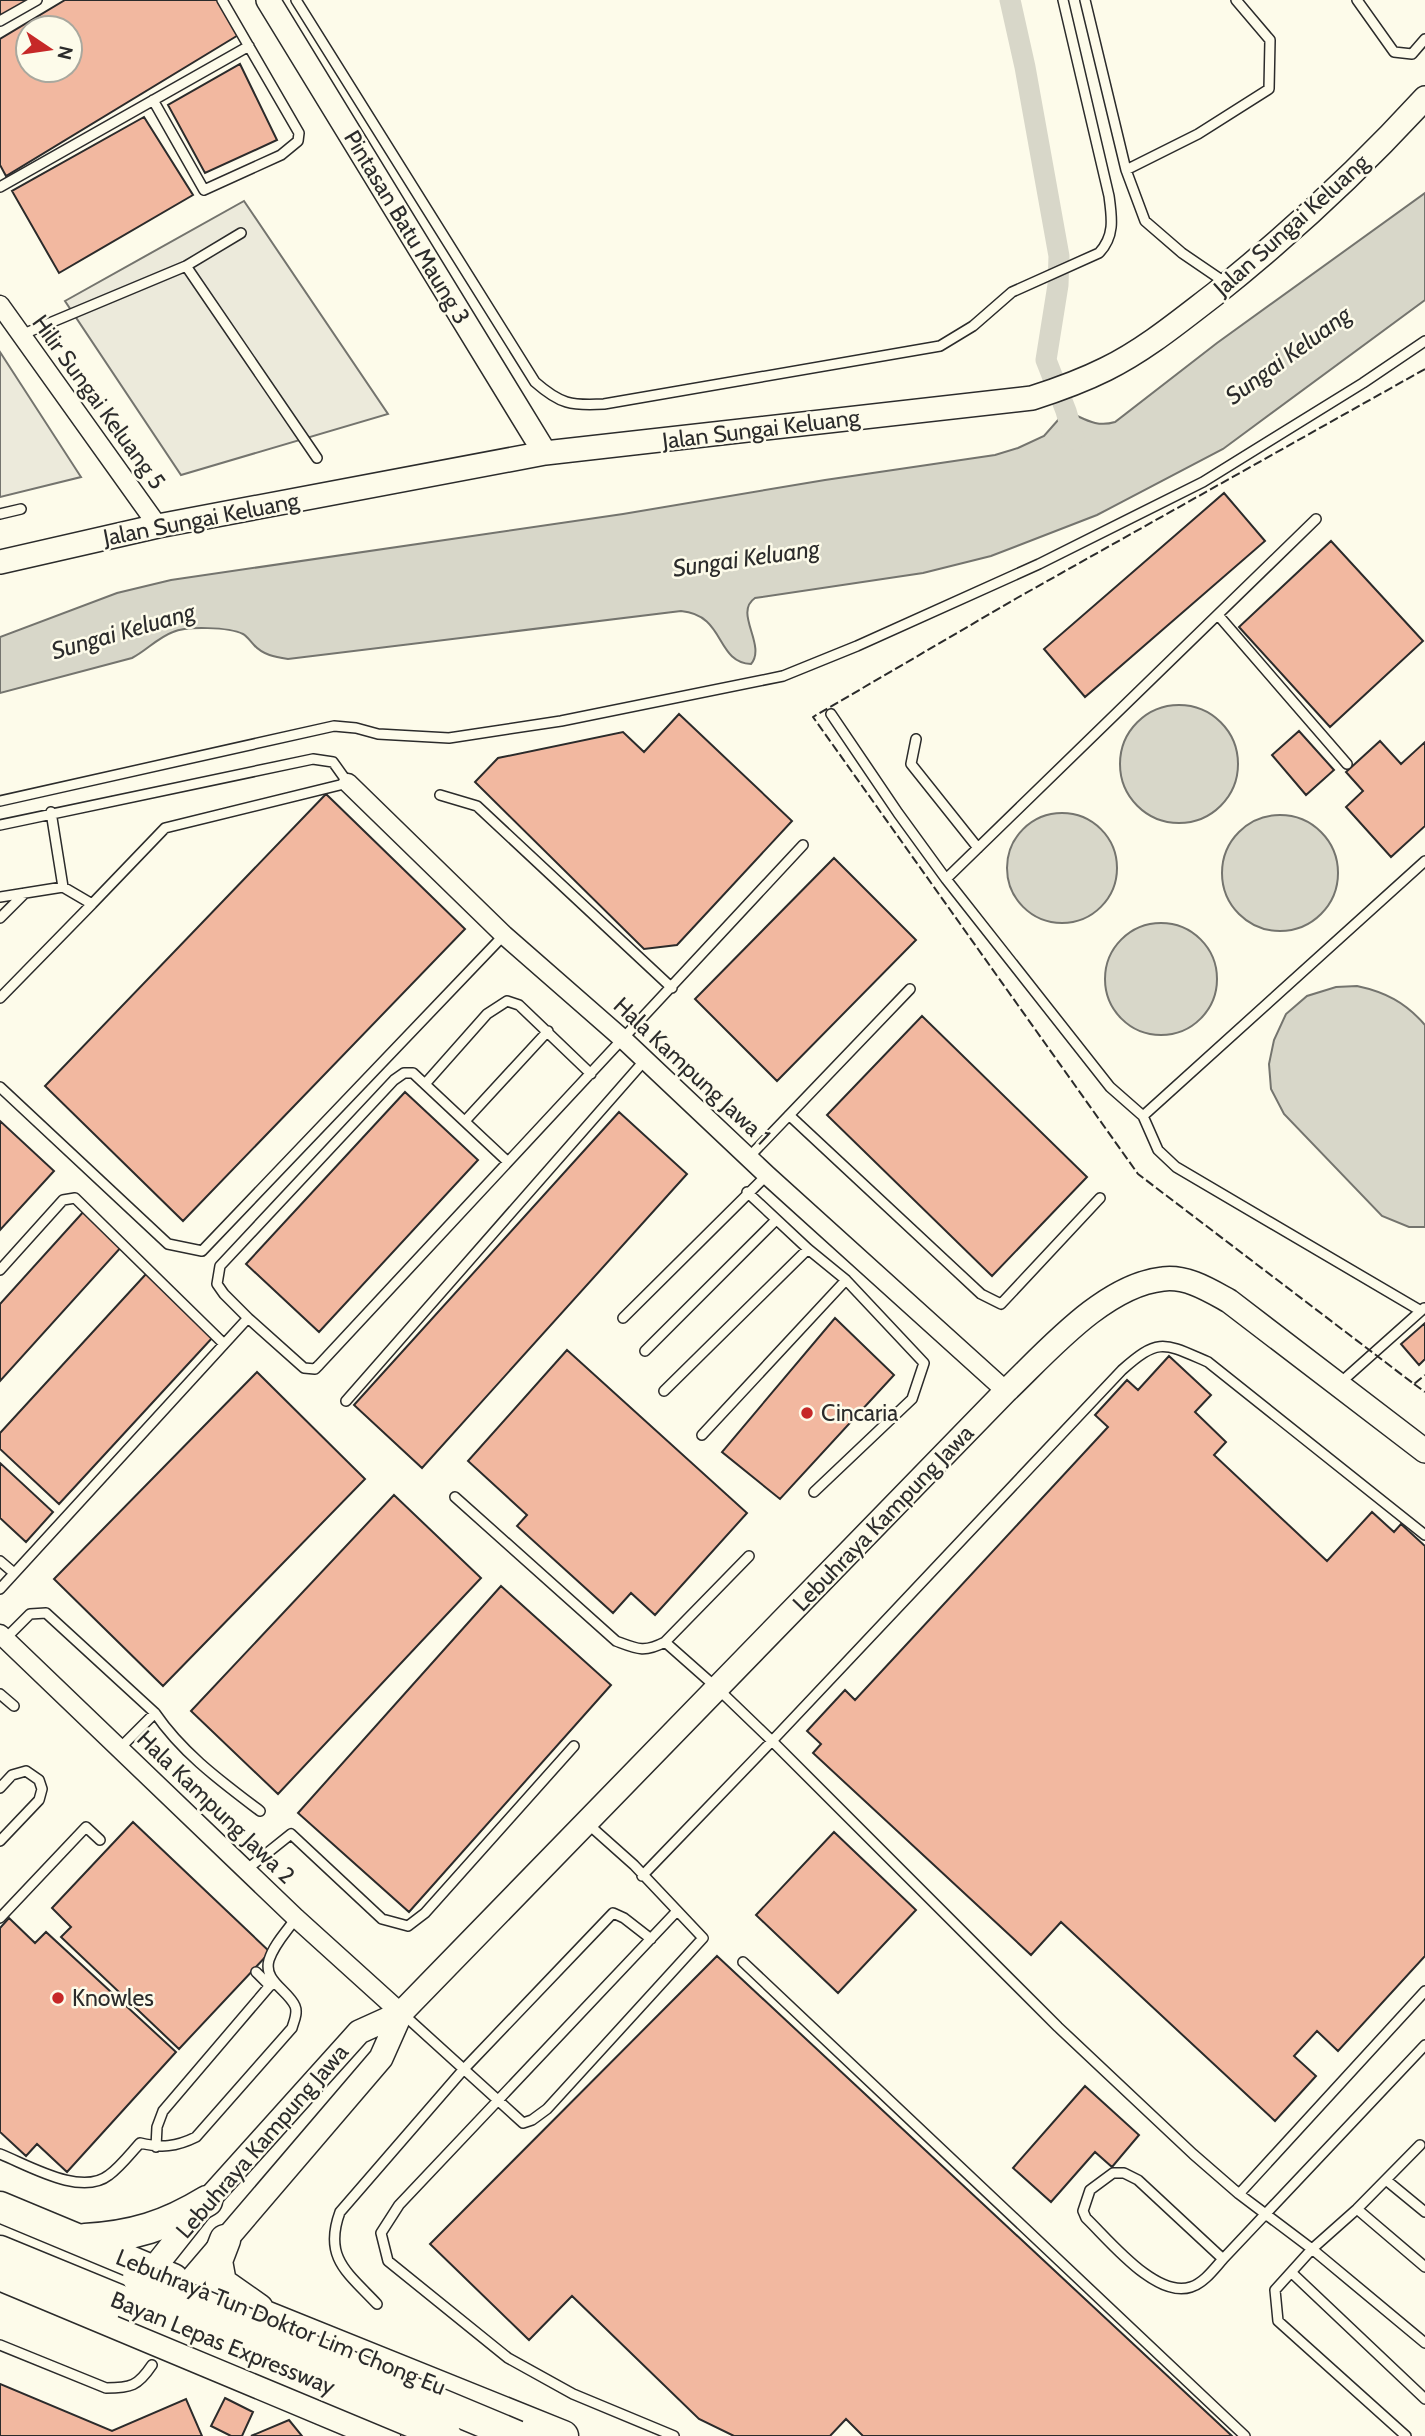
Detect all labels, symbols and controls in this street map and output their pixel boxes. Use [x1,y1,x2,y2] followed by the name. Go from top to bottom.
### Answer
[14,14,84,84] north arrow
[52,44,78,62] text: N
[338,125,476,329] street label: Pintasan Batu Maung 3
[1207,148,1375,303] street label: Jalan Sungai Keluang
[1220,299,1357,410] water label: Sungai Keluang
[26,309,172,495] street label: Hilir Sungai Keluang 5
[660,403,862,455] street label: Jalan Sungai Keluang
[100,486,302,552] street label: Jalan Sungai Keluang
[671,533,822,583] water label: Sungai Keluang
[48,596,199,665] water label: Sungai Keluang
[608,991,776,1151] street label: Hala Kampung Jawa 1
[821,1399,898,1427] place label: Cincaria
[799,1405,815,1421] marker: Cincaria
[787,1419,979,1617] street label: Lebuhraya Kampung Jawa
[131,1725,301,1889] street label: Hala Kampung Jawa 2
[72,1984,154,2012] place label: Knowles
[50,1990,66,2006] marker: Knowles
[170,2038,354,2244] street label: Lebuhraya Kampung Jawa
[112,2243,450,2401] street label: Lebuhraya Tun Doktor Lim Chong Eu
[107,2285,340,2401] street label: Bayan Lepas Expressway

